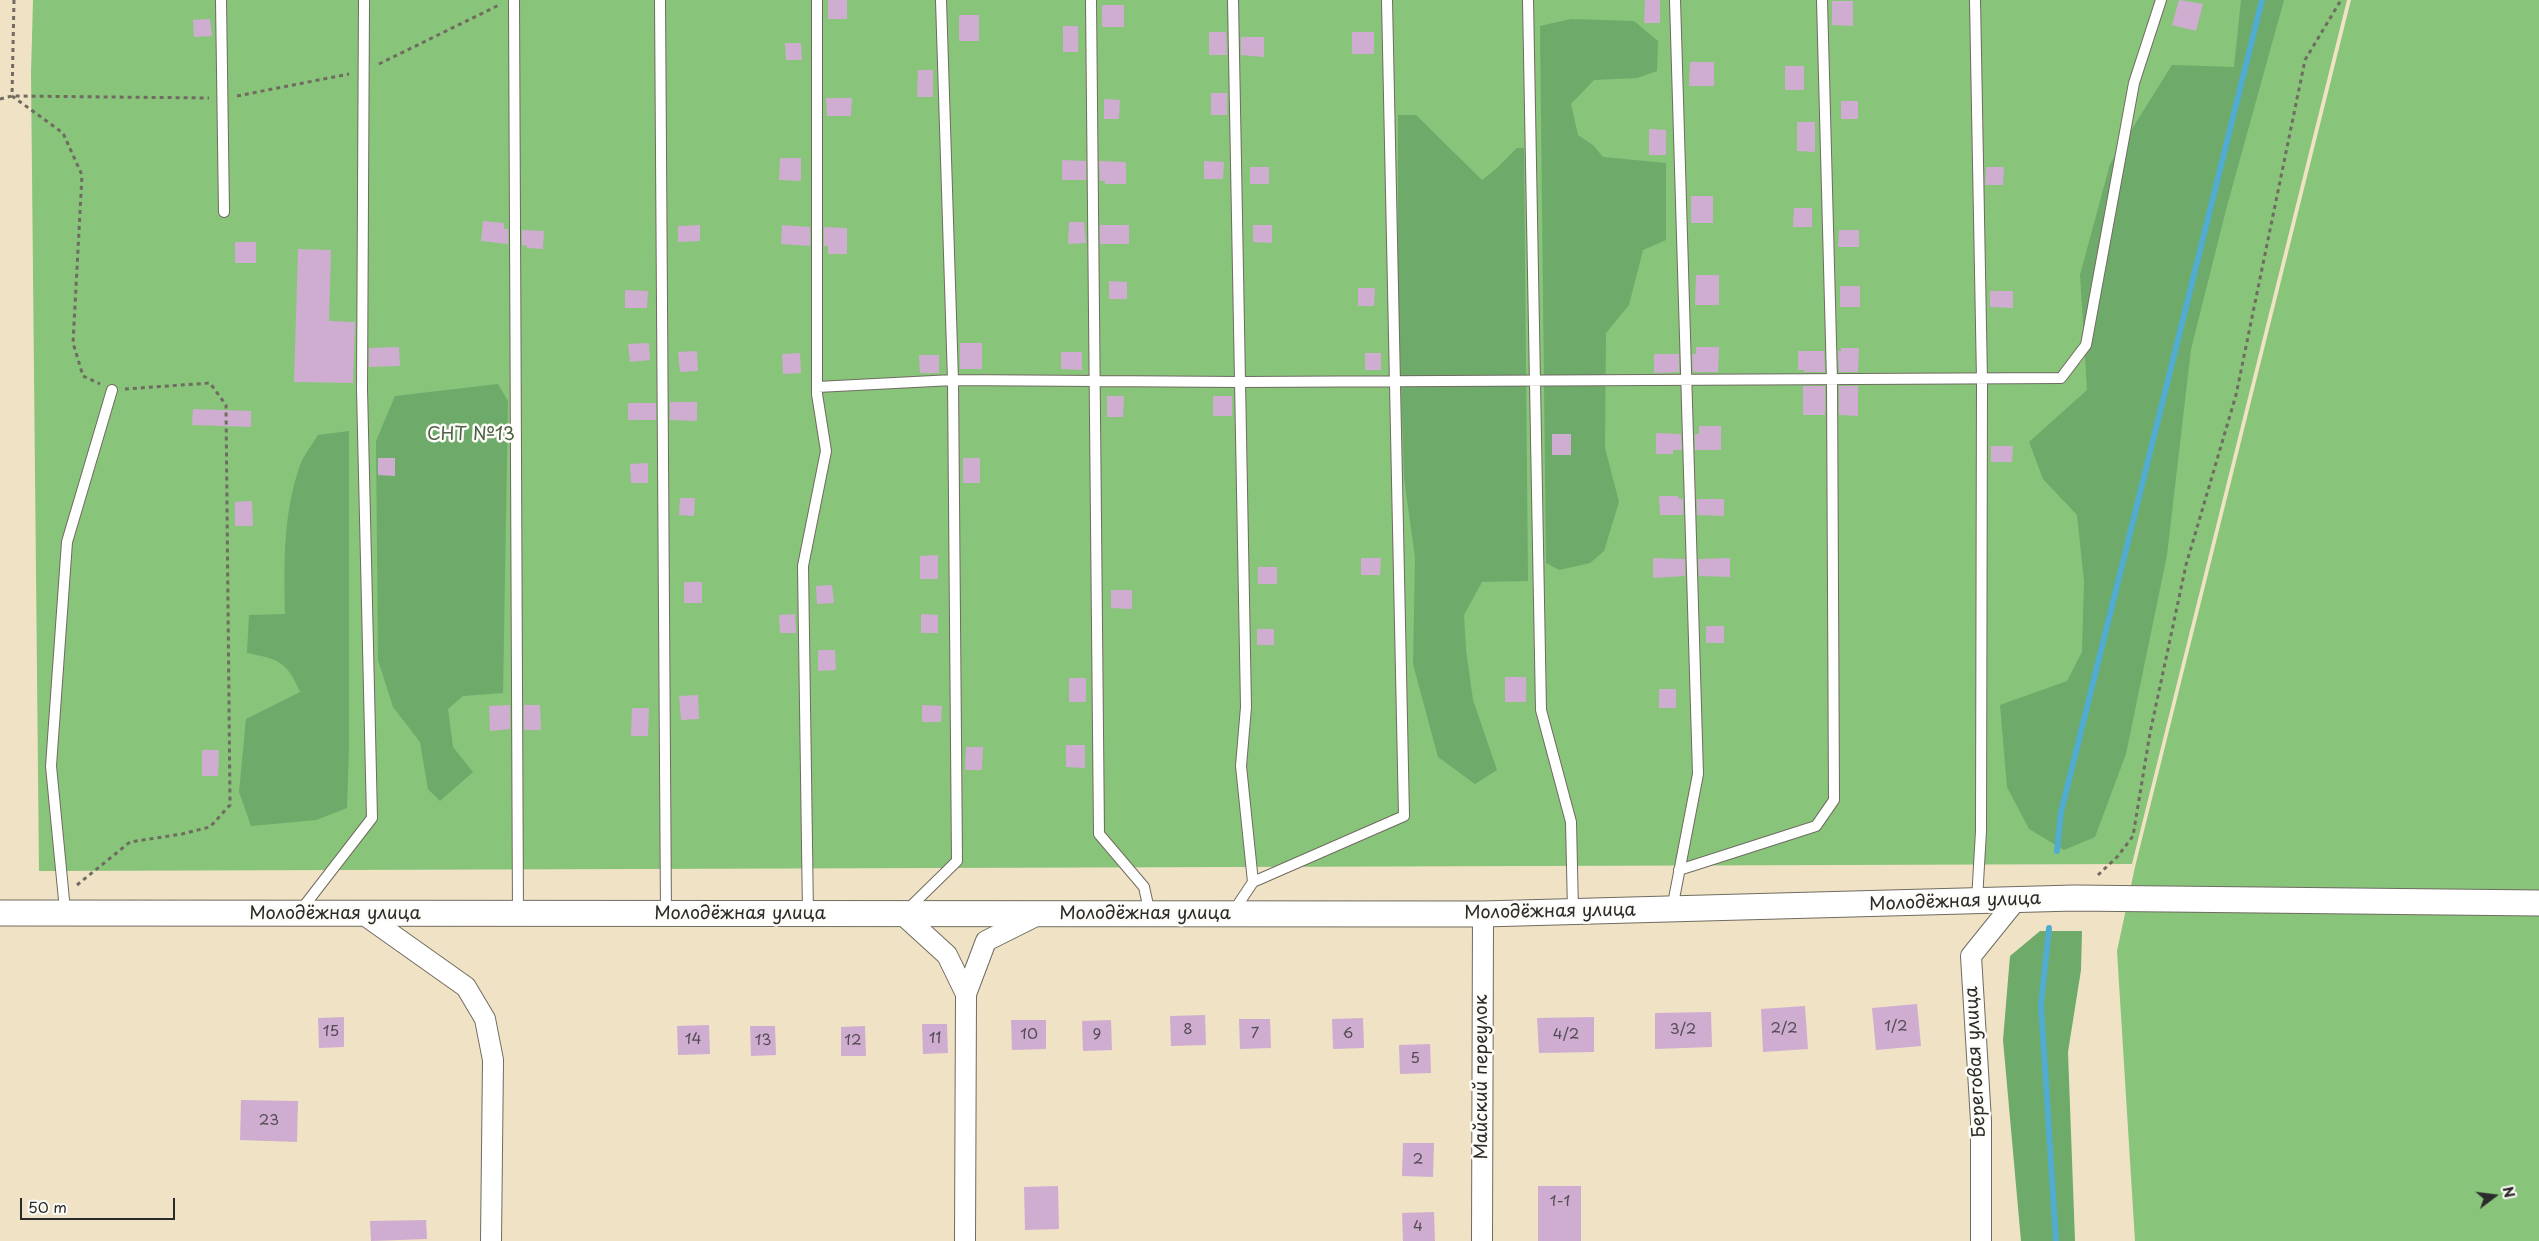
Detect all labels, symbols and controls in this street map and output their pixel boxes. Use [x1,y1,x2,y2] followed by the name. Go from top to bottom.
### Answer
[427,424,515,446] park label: СНТ №13
[1869,888,2041,916] street label: Молодёжная улица
[1464,900,1636,924] street label: Молодёжная улица
[249,903,421,925] street label: Молодёжная улица
[654,903,826,925] street label: Молодёжная улица
[1059,903,1231,925] street label: Молодёжная улица
[1961,986,1991,1138] street label: Береговая улица
[1471,994,1493,1160] street label: Майский переулок
[1884,1018,1908,1036] house number: 1/2
[1770,1020,1798,1038] house number: 2/2
[1183,1021,1193,1039] house number: 8
[1670,1021,1696,1039] house number: 3/2
[323,1023,339,1041] house number: 15
[1251,1025,1259,1043] house number: 7
[1343,1025,1353,1043] house number: 6
[1020,1026,1038,1044] house number: 10
[1093,1026,1101,1044] house number: 9
[1553,1026,1579,1044] house number: 4/2
[929,1030,941,1048] house number: 11
[685,1031,701,1049] house number: 14
[755,1032,771,1050] house number: 13
[844,1032,862,1050] house number: 12
[1410,1050,1420,1068] house number: 5
[259,1112,279,1130] house number: 23
[1413,1151,1423,1169] house number: 2
[2469,1171,2519,1221] north arrow
[2497,1184,2521,1200] text: N
[22,1188,178,1220] scale bar
[1550,1193,1570,1211] house number: 1-1
[28,1195,67,1218] text: 50 m
[1413,1218,1423,1236] house number: 4

